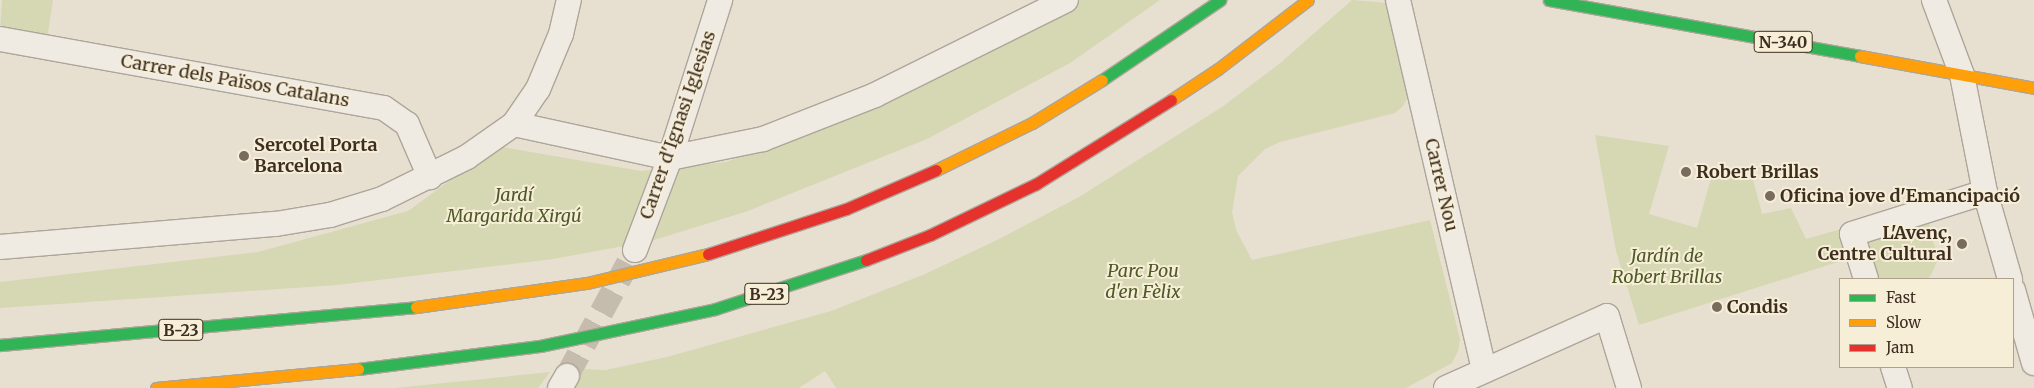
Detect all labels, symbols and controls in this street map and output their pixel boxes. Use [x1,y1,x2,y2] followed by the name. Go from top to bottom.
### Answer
[636,28,720,222] street label: Carrer d'Ignasi Iglesias
[1753,28,1813,56] road number: N-340
[119,50,351,112] street label: Carrer dels Països Catalans
[254,135,378,178] place label: Sercotel Porta Barcelona
[1420,136,1462,234] street label: Carrer Nou
[238,150,250,162] marker: Sercotel Porta Barcelona
[1696,161,1819,183] place label: Robert Brillas
[1680,166,1692,178] marker: Robert Brillas
[446,185,582,228] park label: Jardí Margarida Xirgú
[1780,185,2020,207] place label: Oficina jove d'Emancipació
[1764,190,1776,202] marker: Oficina jove d'Emancipació
[1818,223,1952,266] place label: L'Avenç, Centre Cultural
[1956,238,1968,250] marker: L'Avenç, Centre Cultural
[1612,246,1722,288] park label: Jardín de Robert Brillas
[1105,261,1181,304] park label: Parc Pou d'en Fèlix
[1839,278,2014,368] legend
[743,280,791,308] road number: B-23
[1886,288,1916,307] text: Fast
[1727,296,1788,318] place label: Condis
[1711,301,1723,313] marker: Condis
[1886,313,1921,332] text: Slow
[157,316,205,344] road number: B-23
[1886,338,1914,357] text: Jam

